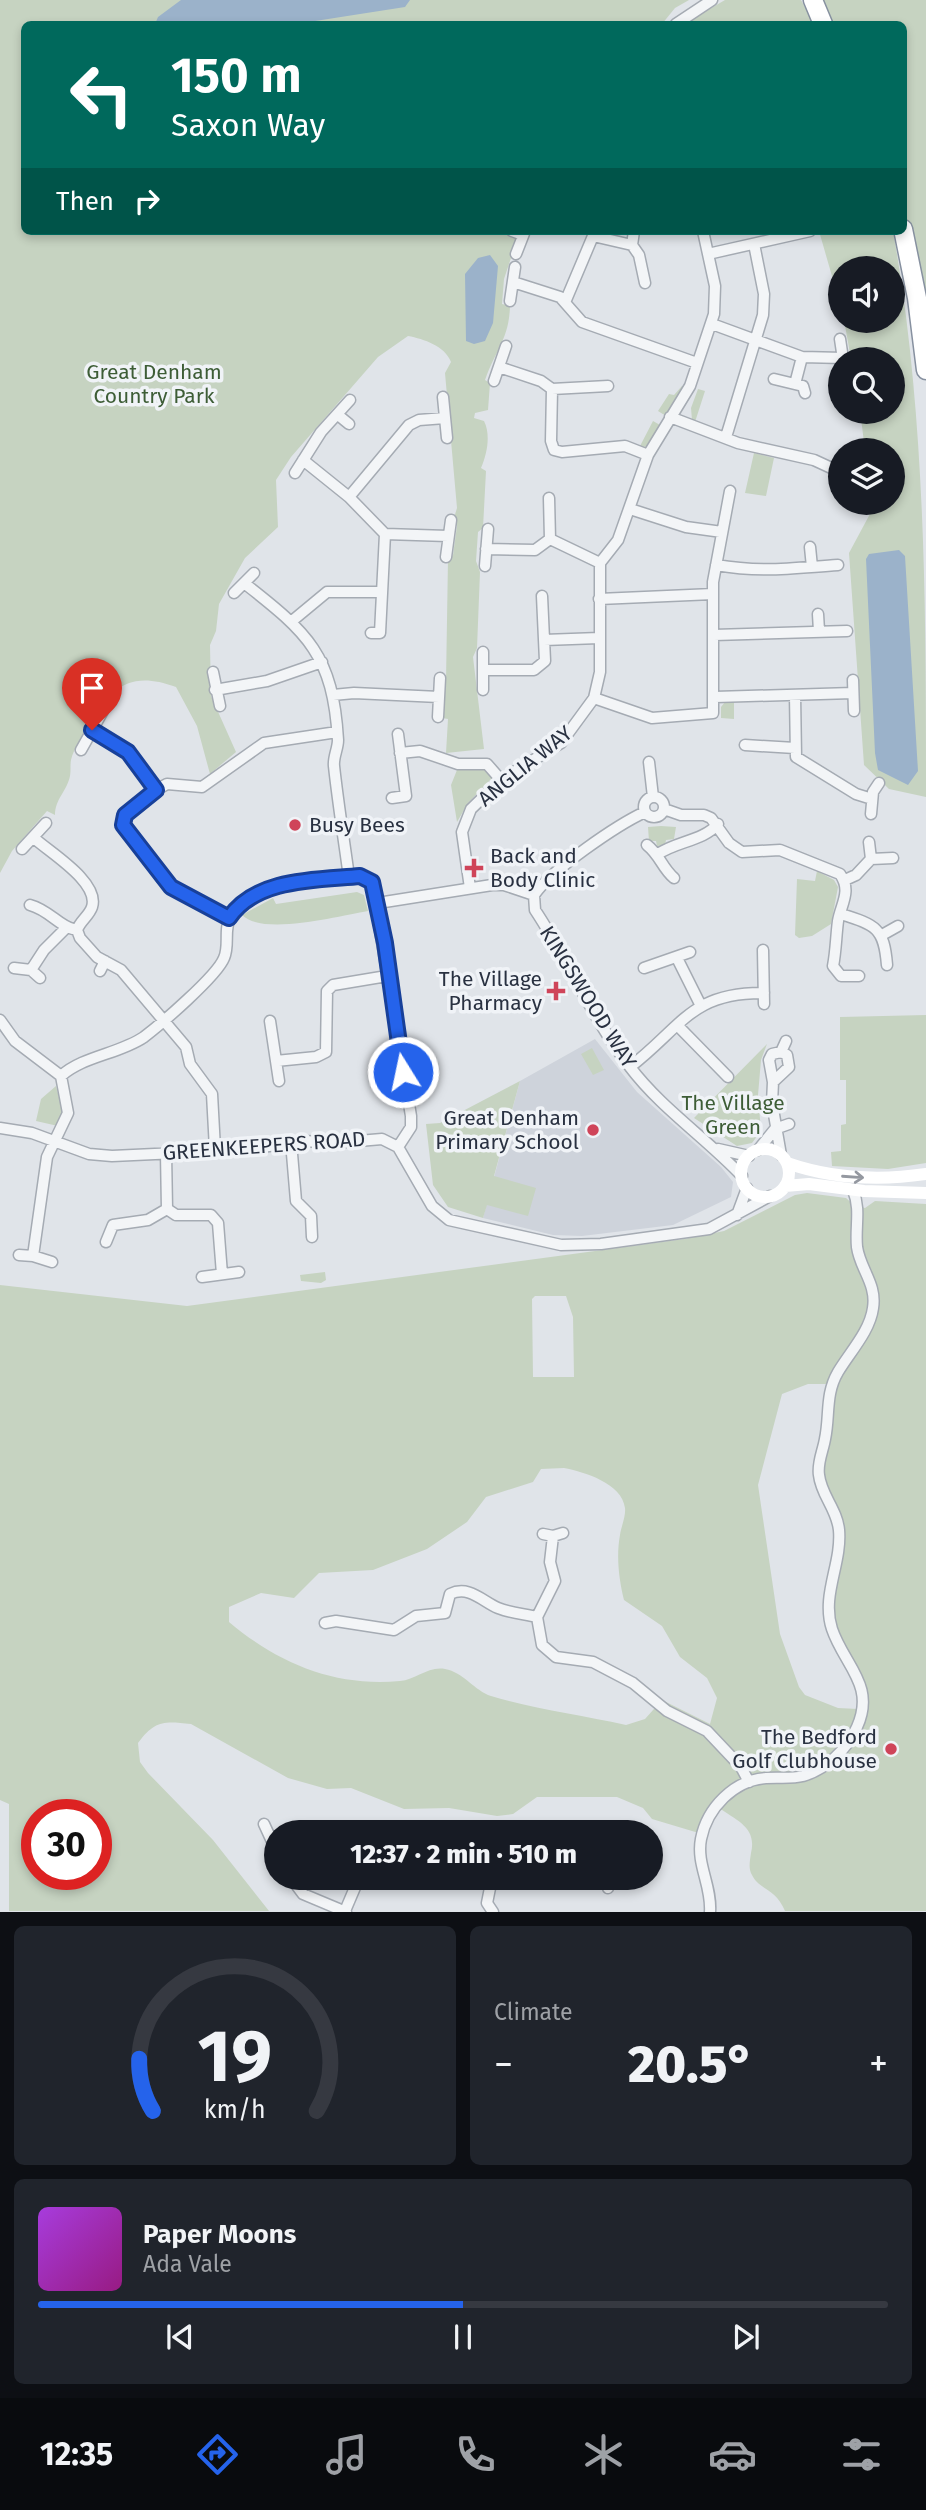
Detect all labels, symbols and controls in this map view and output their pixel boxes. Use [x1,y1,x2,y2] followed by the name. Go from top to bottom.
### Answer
[171,46,302,105] text: 150 m
[56,49,147,140] icon: left
[171,106,325,144] text: Saxon Way
[128,182,166,220] icon: right
[56,186,114,217] text: Then
[828,256,905,515] map controls
[828,256,905,333] button: sound
[828,347,905,424] button: search
[86,359,222,409] park label: Great Denham Country Park
[828,438,905,515] button: layers
[62,658,122,730] pin
[73,669,111,707] icon: arrive
[473,720,578,812] street label: ANGLIA WAY
[309,812,405,838] place label: Busy Bees
[287,817,303,833] marker: Busy Bees
[490,843,595,893] place label: Back and Body Clinic
[464,858,484,878] marker: Back and Body Clinic
[534,921,642,1073] street label: KINGSWOOD WAY
[439,966,543,1016] place label: The Village Pharmacy
[548,983,564,999] marker: The Village Pharmacy
[366,1035,440,1109] position arrow
[681,1090,785,1140] park label: The Village Green
[435,1105,579,1155] place label: Great Denham Primary School
[585,1122,601,1138] marker: Great Denham Primary School
[162,1126,366,1166] street label: GREENKEEPERS ROAD
[842,1171,865,1184] one-way arrow
[732,1724,877,1774] place label: The Bedford Golf Clubhouse
[883,1741,899,1757] marker: The Bedford Golf Clubhouse
[21,1799,112,1890] speed limit sign: 30
[350,1839,577,1870] text: 12:37 · 2 min · 510 m
[494,1998,573,2026] text: Climate
[198,2014,272,2101] text: 19
[628,2033,754,2096] text: 20.5°
[494,2041,513,2087] text: −
[869,2041,888,2087] text: +
[204,2095,266,2125] text: km/h
[143,2219,296,2250] text: Paper Moons
[143,2250,232,2278] text: Ada Vale
[161,2318,199,2356] icon: previous
[444,2318,482,2356] icon: pause
[727,2318,765,2356] icon: next
[193,2430,242,2479] icon: directions
[322,2430,371,2479] icon: music
[451,2430,500,2479] icon: phone
[579,2430,628,2479] icon: climate
[708,2430,757,2479] icon: car
[837,2430,886,2479] icon: filters
[40,2435,113,2473] text: 12:35

